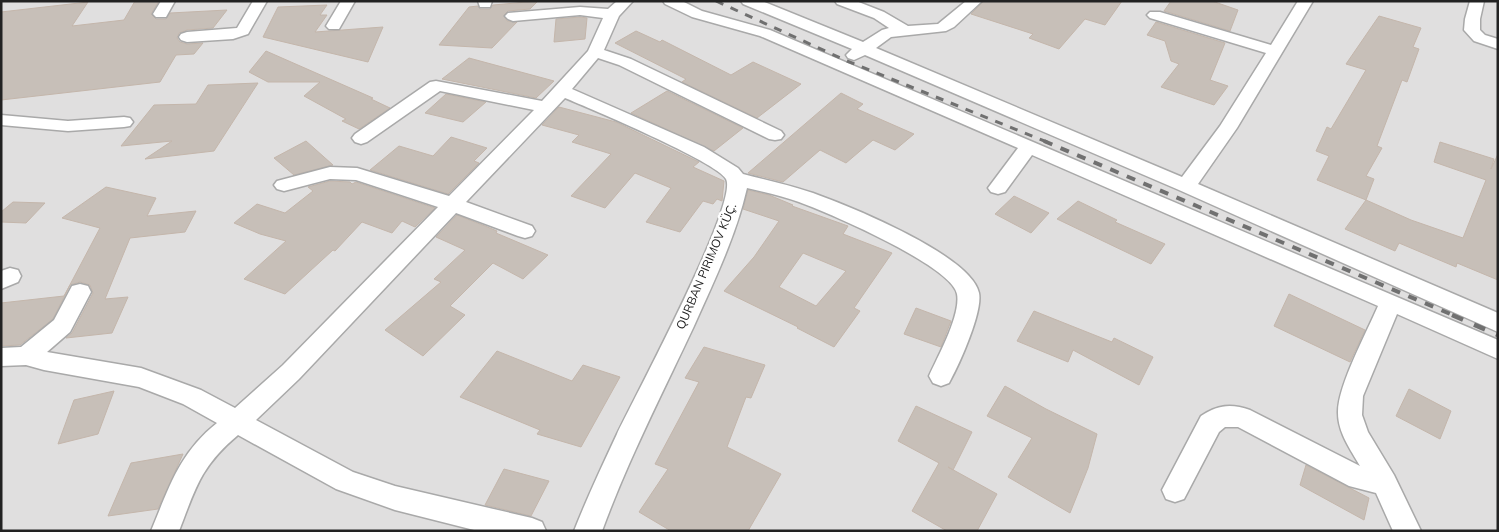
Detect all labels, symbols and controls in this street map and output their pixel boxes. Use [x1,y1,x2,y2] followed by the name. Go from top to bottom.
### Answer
[673,201,739,331] street label: QURBAN PIRIMOV KÜÇ.

